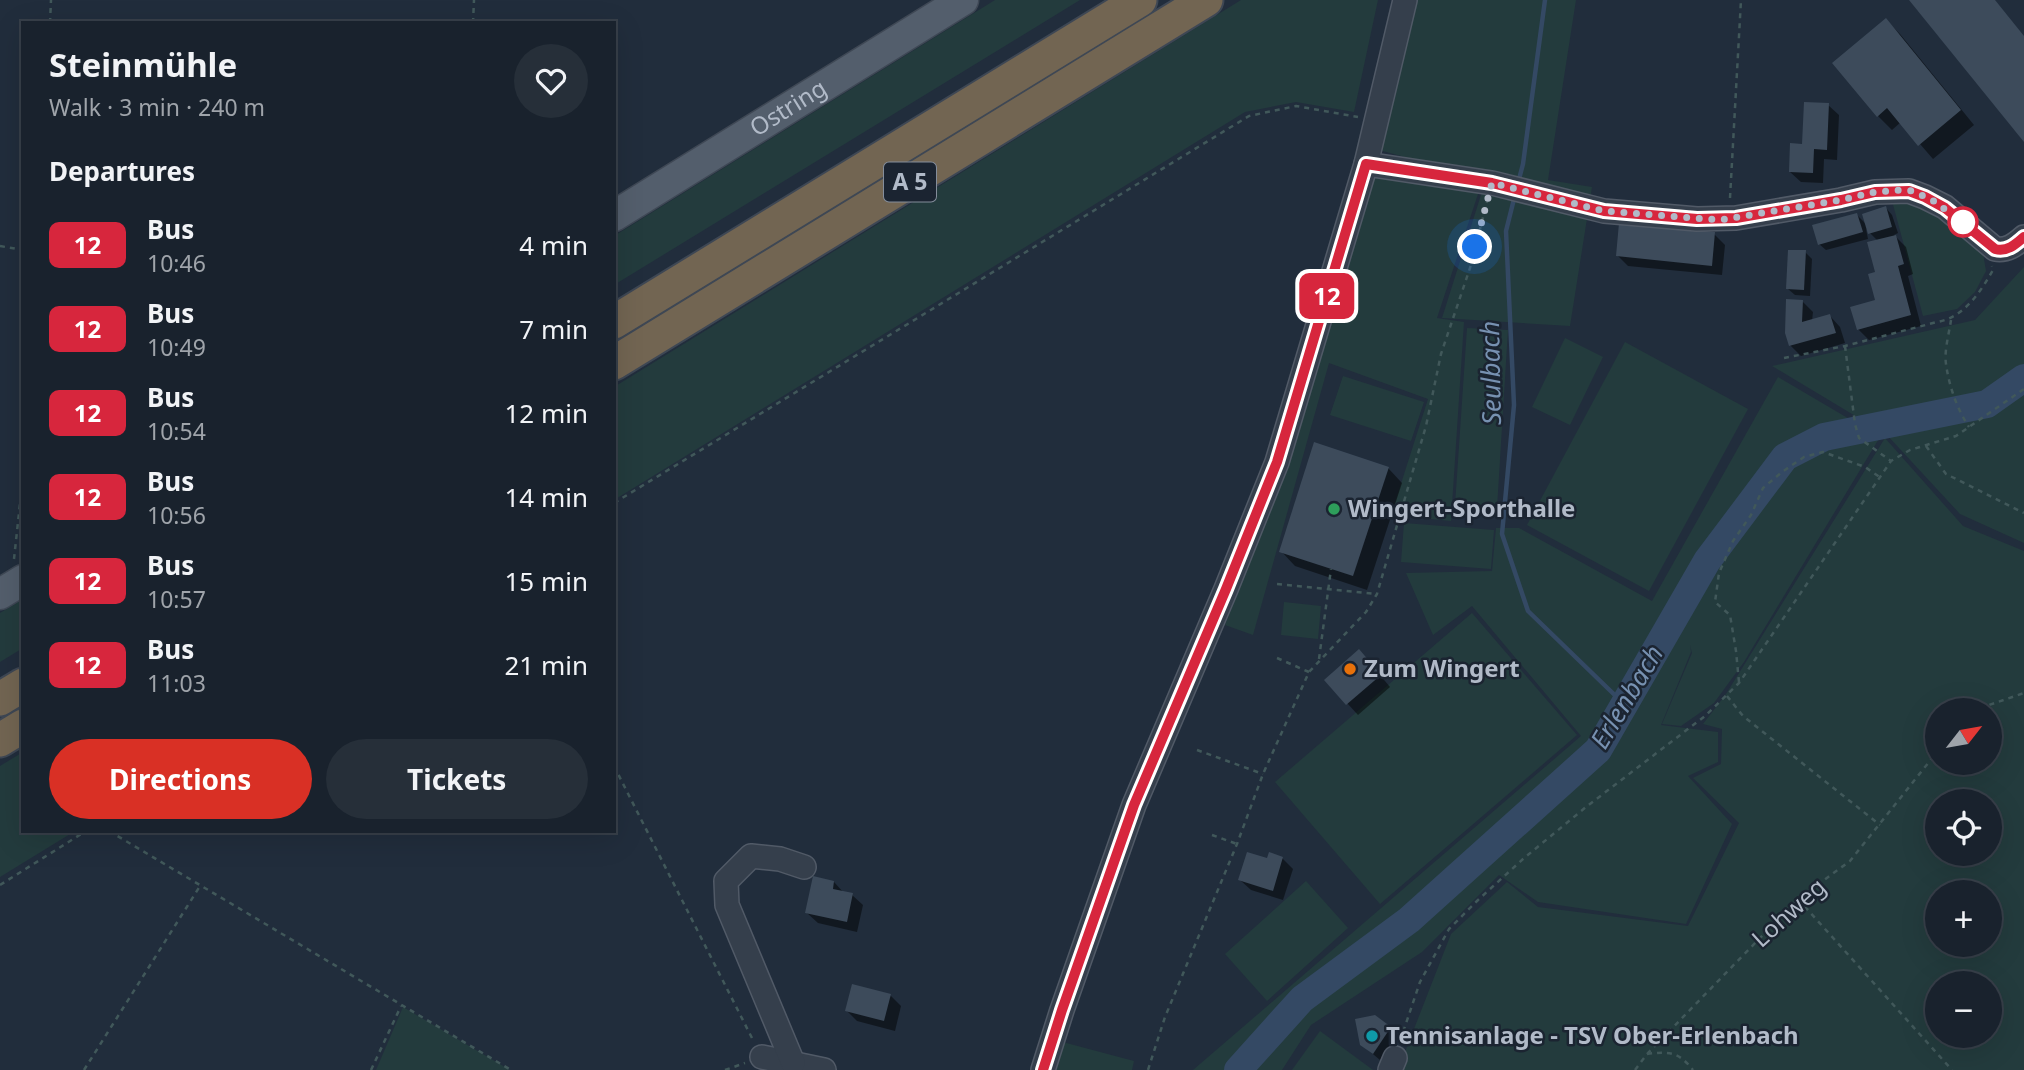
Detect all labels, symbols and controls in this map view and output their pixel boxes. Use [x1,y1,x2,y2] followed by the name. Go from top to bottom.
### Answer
[49,42,237,87] text: Steinmühle
[514,44,588,118] button: heart
[743,71,832,143] street label: Ostring
[49,91,265,123] text: Walk · 3 min · 240 m
[49,153,195,189] text: Departures
[884,162,936,202] road number: A 5
[1948,207,1978,237] unlabelled marker
[147,211,194,247] text: Bus
[519,227,588,263] text: 4 min
[74,228,101,261] text: 12
[1457,229,1492,264] your location
[147,247,206,279] text: 10:46
[1296,273,1358,319] line badge: 12
[1313,279,1341,312] text: 12
[147,295,194,331] text: Bus
[519,311,588,347] text: 7 min
[74,312,101,345] text: 12
[1471,320,1509,426] water label: Seulbach
[147,331,206,363] text: 10:49
[147,379,194,415] text: Bus
[504,395,588,431] text: 12 min
[74,396,101,429] text: 12
[147,415,206,447] text: 10:54
[147,463,194,499] text: Bus
[504,479,588,515] text: 14 min
[74,480,101,513] text: 12
[1348,491,1575,524] place label: Wingert-Sporthalle
[147,499,206,531] text: 10:56
[1326,501,1342,517] marker: Wingert-Sporthalle
[147,547,194,583] text: Bus
[504,563,588,599] text: 15 min
[74,564,101,597] text: 12
[147,583,206,615] text: 10:57
[147,631,194,667] text: Bus
[1581,638,1671,755] water label: Erlenbach
[504,647,588,683] text: 21 min
[74,648,101,681] text: 12
[1364,651,1520,684] place label: Zum Wingert
[1342,661,1358,677] marker: Zum Wingert
[147,667,206,699] text: 11:03
[1925,698,2002,775] north arrow
[1925,698,2002,1048] map controls
[49,739,312,819] button: Directions
[326,739,588,819] button: Tickets
[1925,789,2002,866] button: locate
[1744,870,1832,954] street label: Lohweg
[1925,880,2002,957] button: +
[1925,971,2002,1048] button: −
[1386,1018,1799,1051] place label: Tennisanlage - TSV Ober-Erlenbach
[1364,1028,1380,1044] marker: Tennisanlage - TSV Ober-Erlenbach

